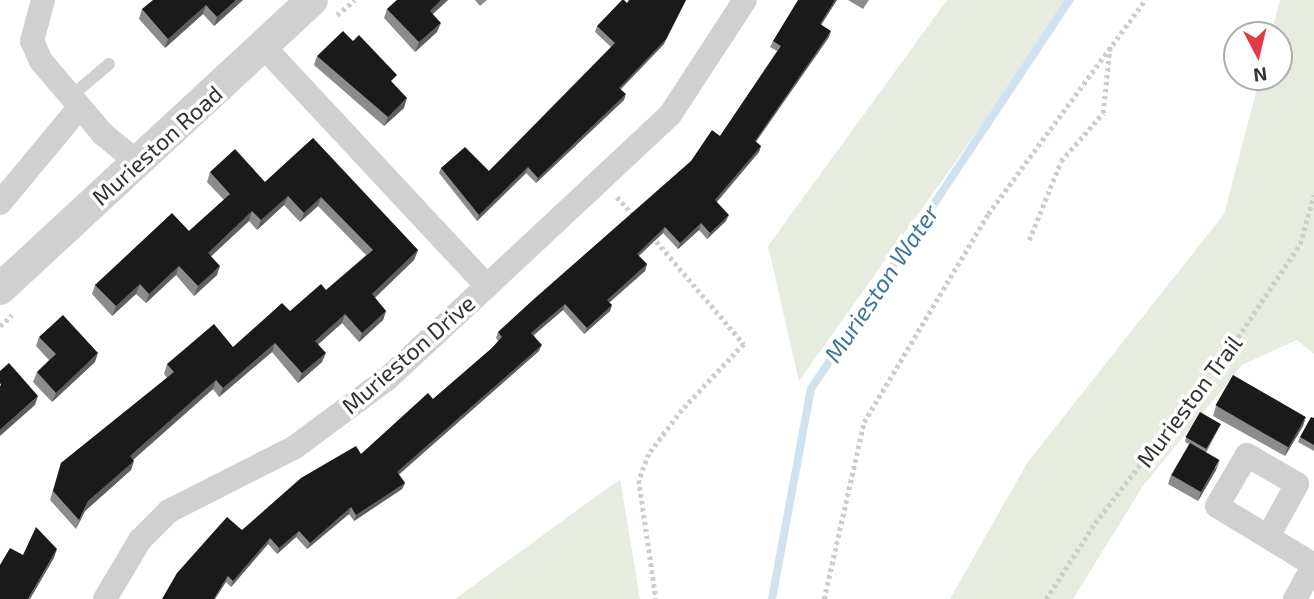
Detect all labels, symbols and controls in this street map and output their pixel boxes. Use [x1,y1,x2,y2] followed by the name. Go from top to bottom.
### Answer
[1223,21,1293,91] north arrow
[1252,63,1269,88] text: N
[86,79,228,211] street label: Murieston Road
[818,199,944,367] water label: Murieston Water
[336,289,480,419] street label: Murieston Drive
[1130,330,1248,472] street label: Murieston Trail

